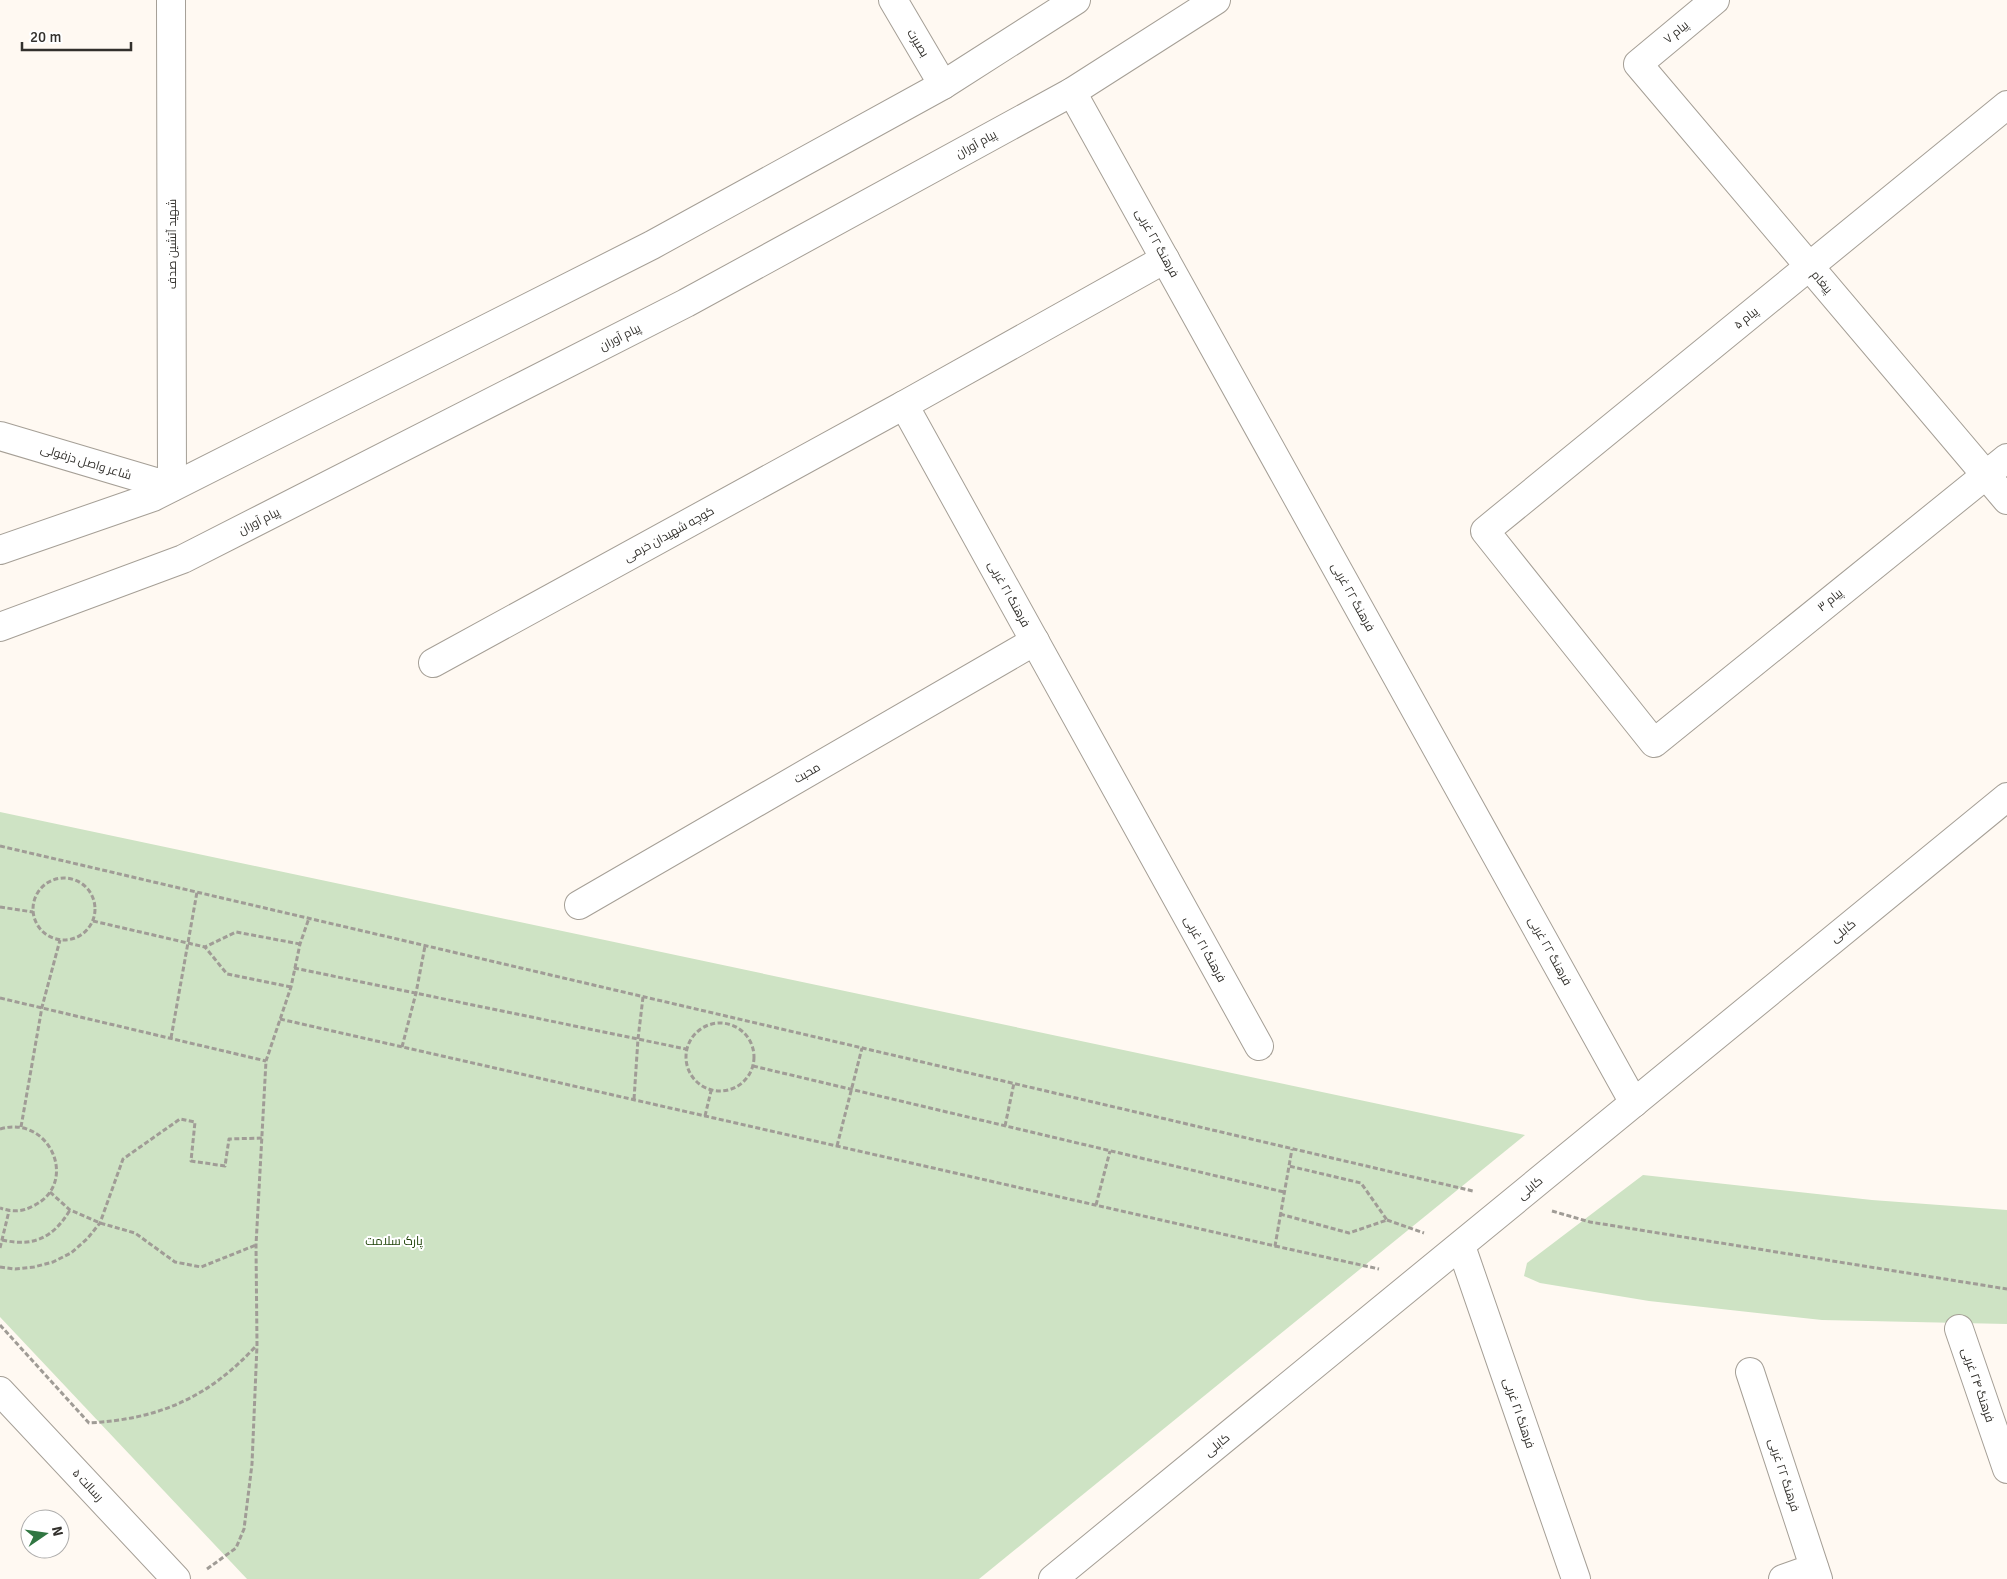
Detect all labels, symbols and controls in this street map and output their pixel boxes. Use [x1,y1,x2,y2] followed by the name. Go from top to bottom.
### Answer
[1661,17,1693,48] street label: پیام ۷
[22,20,131,52] scale bar
[903,27,932,60] street label: بصیرت
[30,28,61,46] text: 20 m
[953,127,1001,163] street label: پیام آوران
[165,199,180,289] street label: شهید آتشین صدف
[1132,206,1182,280] street label: فرهنگ ۲۲ غربی
[1807,268,1836,298] street label: پیغام
[1731,304,1763,333] street label: پیام ۵
[597,320,645,355] street label: پیام آوران
[38,441,133,483] street label: شاعر واصل دزفولی
[621,503,717,566] street label: کوچه شهیدان خرمی
[236,504,284,539] street label: پیام آوران
[984,558,1033,630] street label: فرهنگ ۲۱ غربی
[1328,560,1378,634] street label: فرهنگ ۲۲ غربی
[1814,585,1847,616] street label: پیام ۳
[791,760,823,787] street label: محبت
[1180,913,1229,985] street label: فرهنگ ۲۱ غربی
[1525,914,1575,988] street label: فرهنگ ۲۲ غربی
[1828,917,1859,946] street label: کابلی
[1515,1173,1546,1203] street label: کابلی
[365,1234,424,1250] park label: پارک سلامت
[1958,1346,1997,1424] street label: فرهنگ ۲۴ غربی
[1499,1376,1538,1450] street label: فرهنگ ۲۱ غربی
[1202,1431,1233,1460] street label: کابلی
[1765,1437,1802,1514] street label: فرهنگ ۲۲ غربی
[69,1466,106,1505] street label: رسالت ۵
[20,1509,70,1559] north arrow
[48,1525,67,1538] text: N

